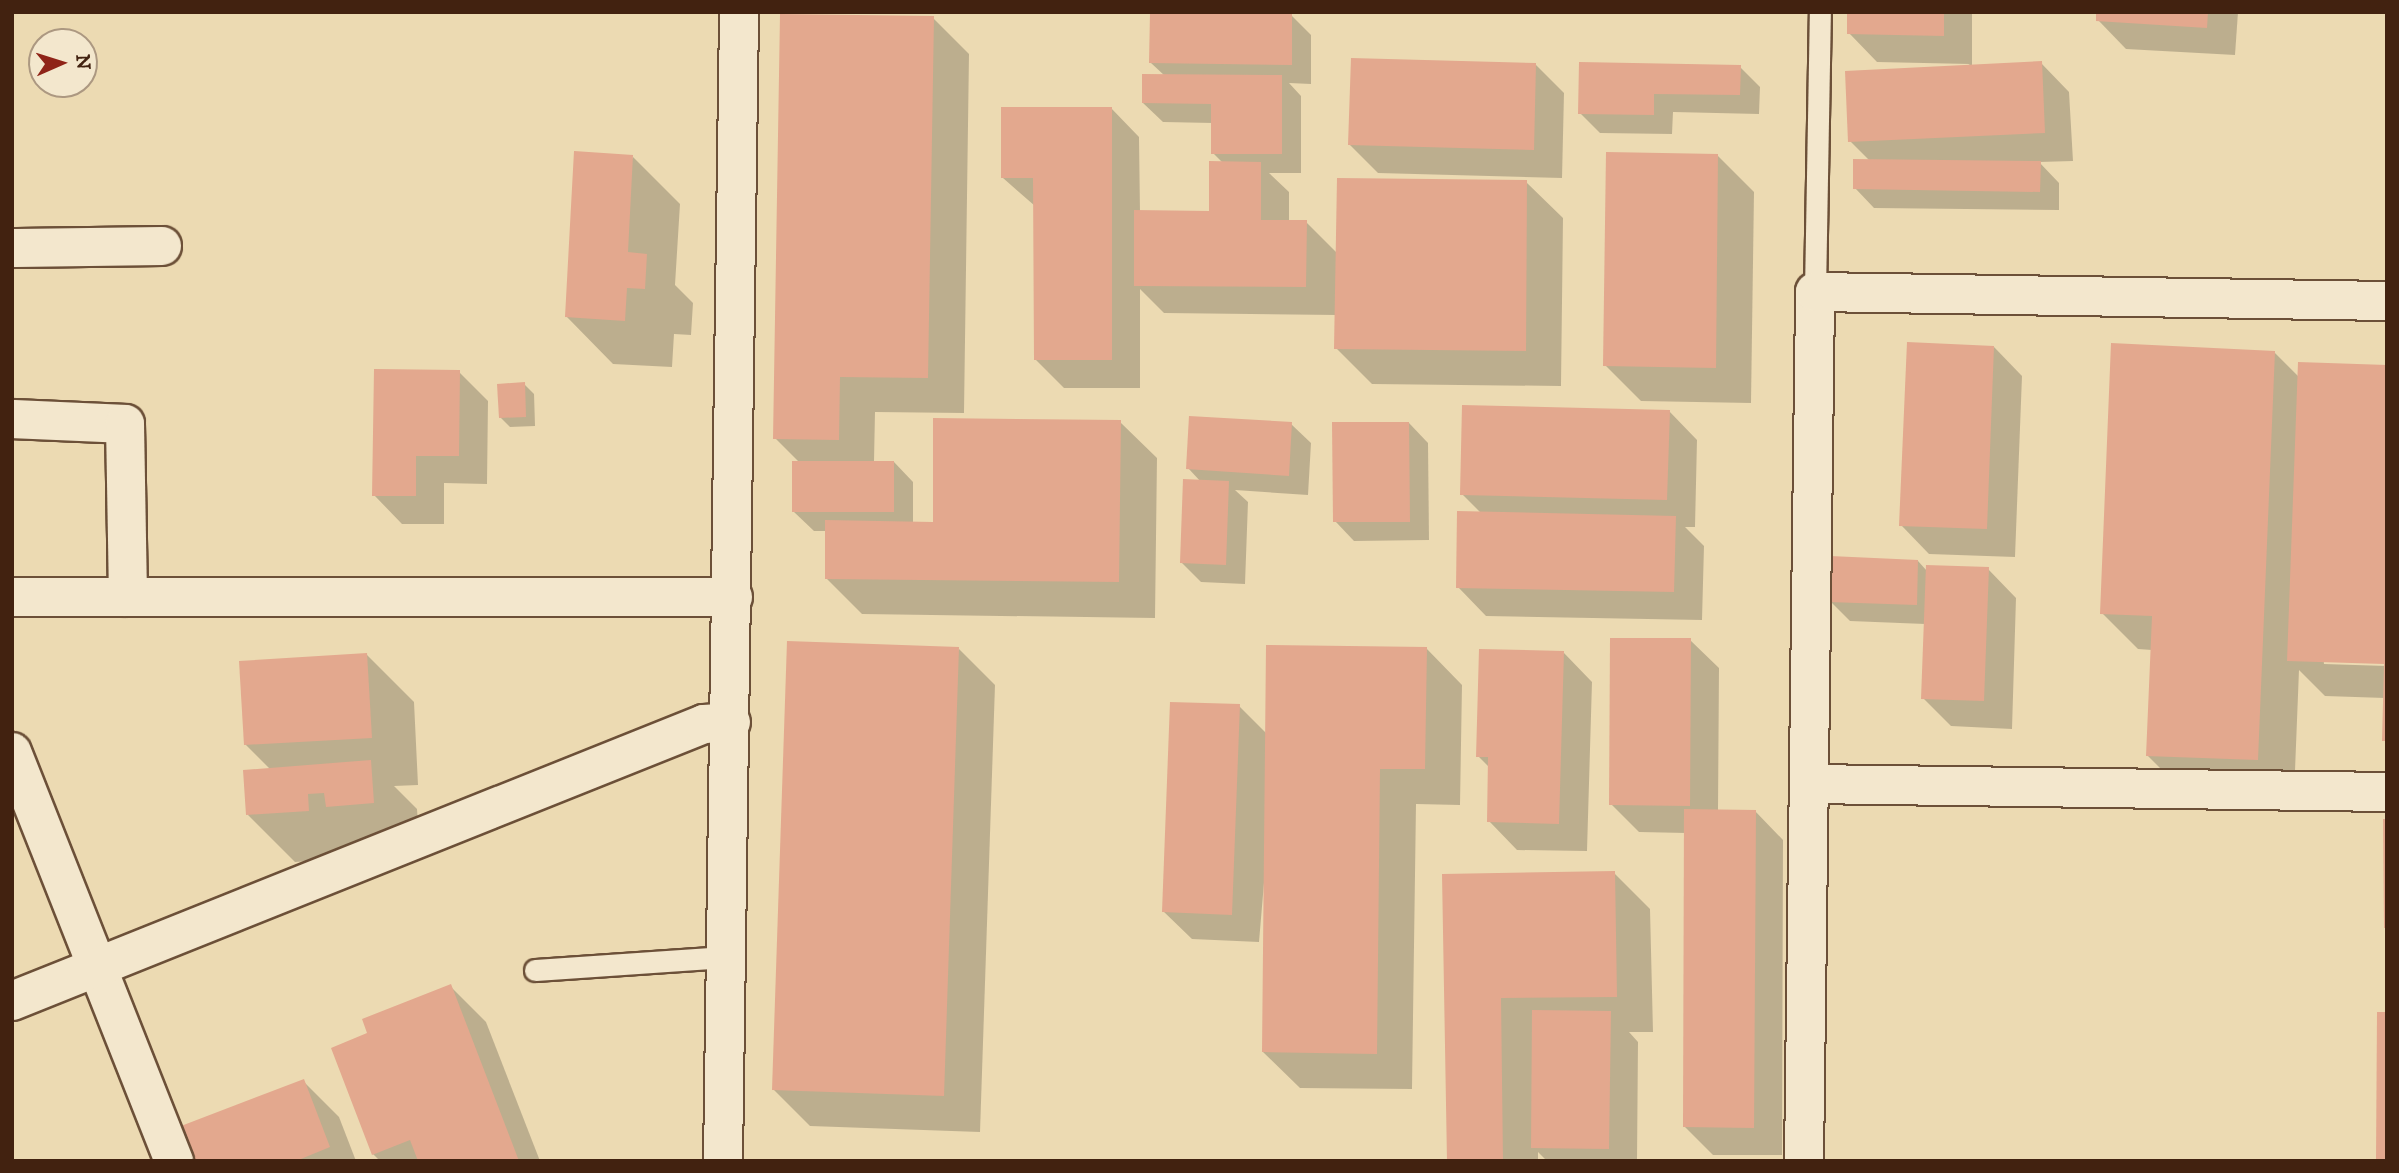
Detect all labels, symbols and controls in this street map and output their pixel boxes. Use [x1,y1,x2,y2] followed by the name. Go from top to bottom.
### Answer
[28,28,98,98] north arrow
[71,54,94,70] text: N

